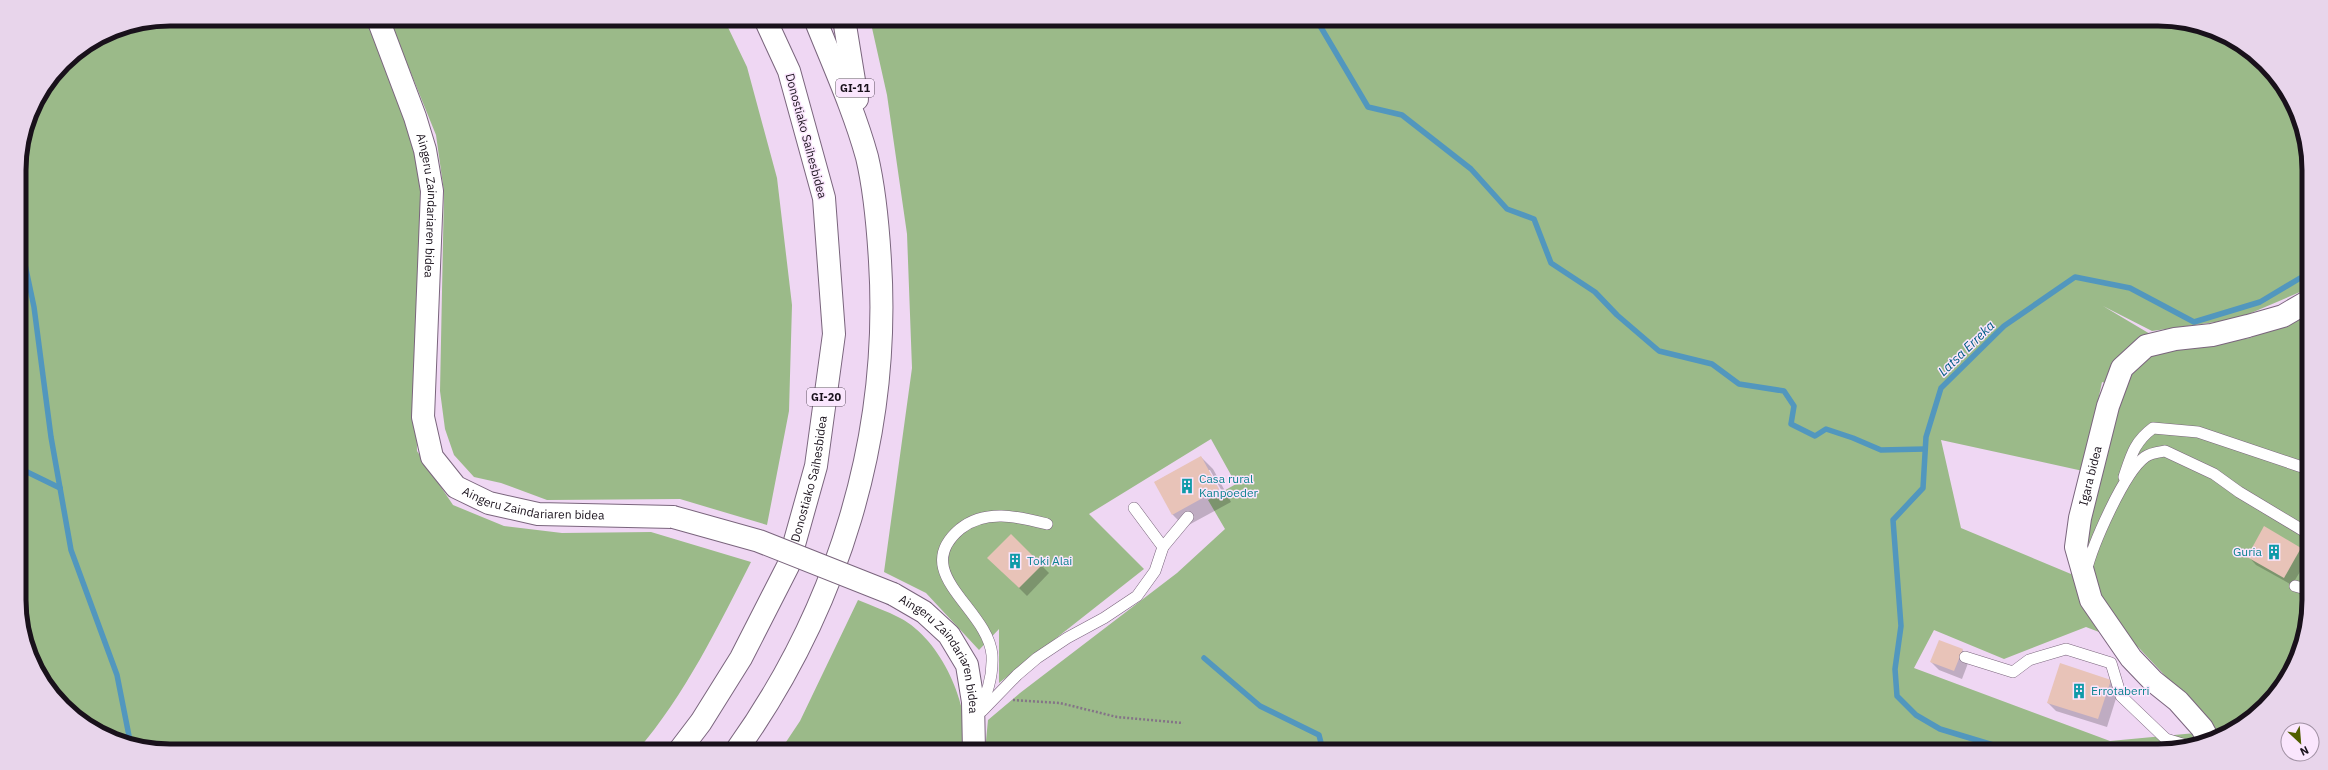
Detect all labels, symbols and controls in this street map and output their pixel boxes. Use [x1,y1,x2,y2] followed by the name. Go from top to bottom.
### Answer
[783,72,831,201] street label: Donostiako Saihesbidea
[836,79,874,97] road number: GI-11
[413,131,440,279] street label: Aingeru Zaindariaren bidea
[1935,317,1998,380] water label: Latsa Erreka
[807,388,845,406] road number: GI-20
[787,414,830,544] street label: Donostiako Saihesbidea
[2075,444,2105,507] street label: Igara bidea
[1199,471,1258,500] place label: Casa rural Kanpoeder
[1178,477,1196,495] building icon: Casa rural Kanpoeder
[460,483,605,522] street label: Aingeru Zaindariaren bidea
[2265,543,2283,561] building icon: Guria
[2233,544,2263,559] place label: Guria
[1006,552,1024,570] building icon: Toki Alai
[1027,553,1072,568] place label: Toki Alai
[897,591,981,714] street label: Aingeru Zaindariaren bidea
[2070,682,2088,700] building icon: Errotaberri
[2091,683,2149,698] place label: Errotaberri
[2280,722,2320,762] north arrow
[2298,743,2311,759] text: N

